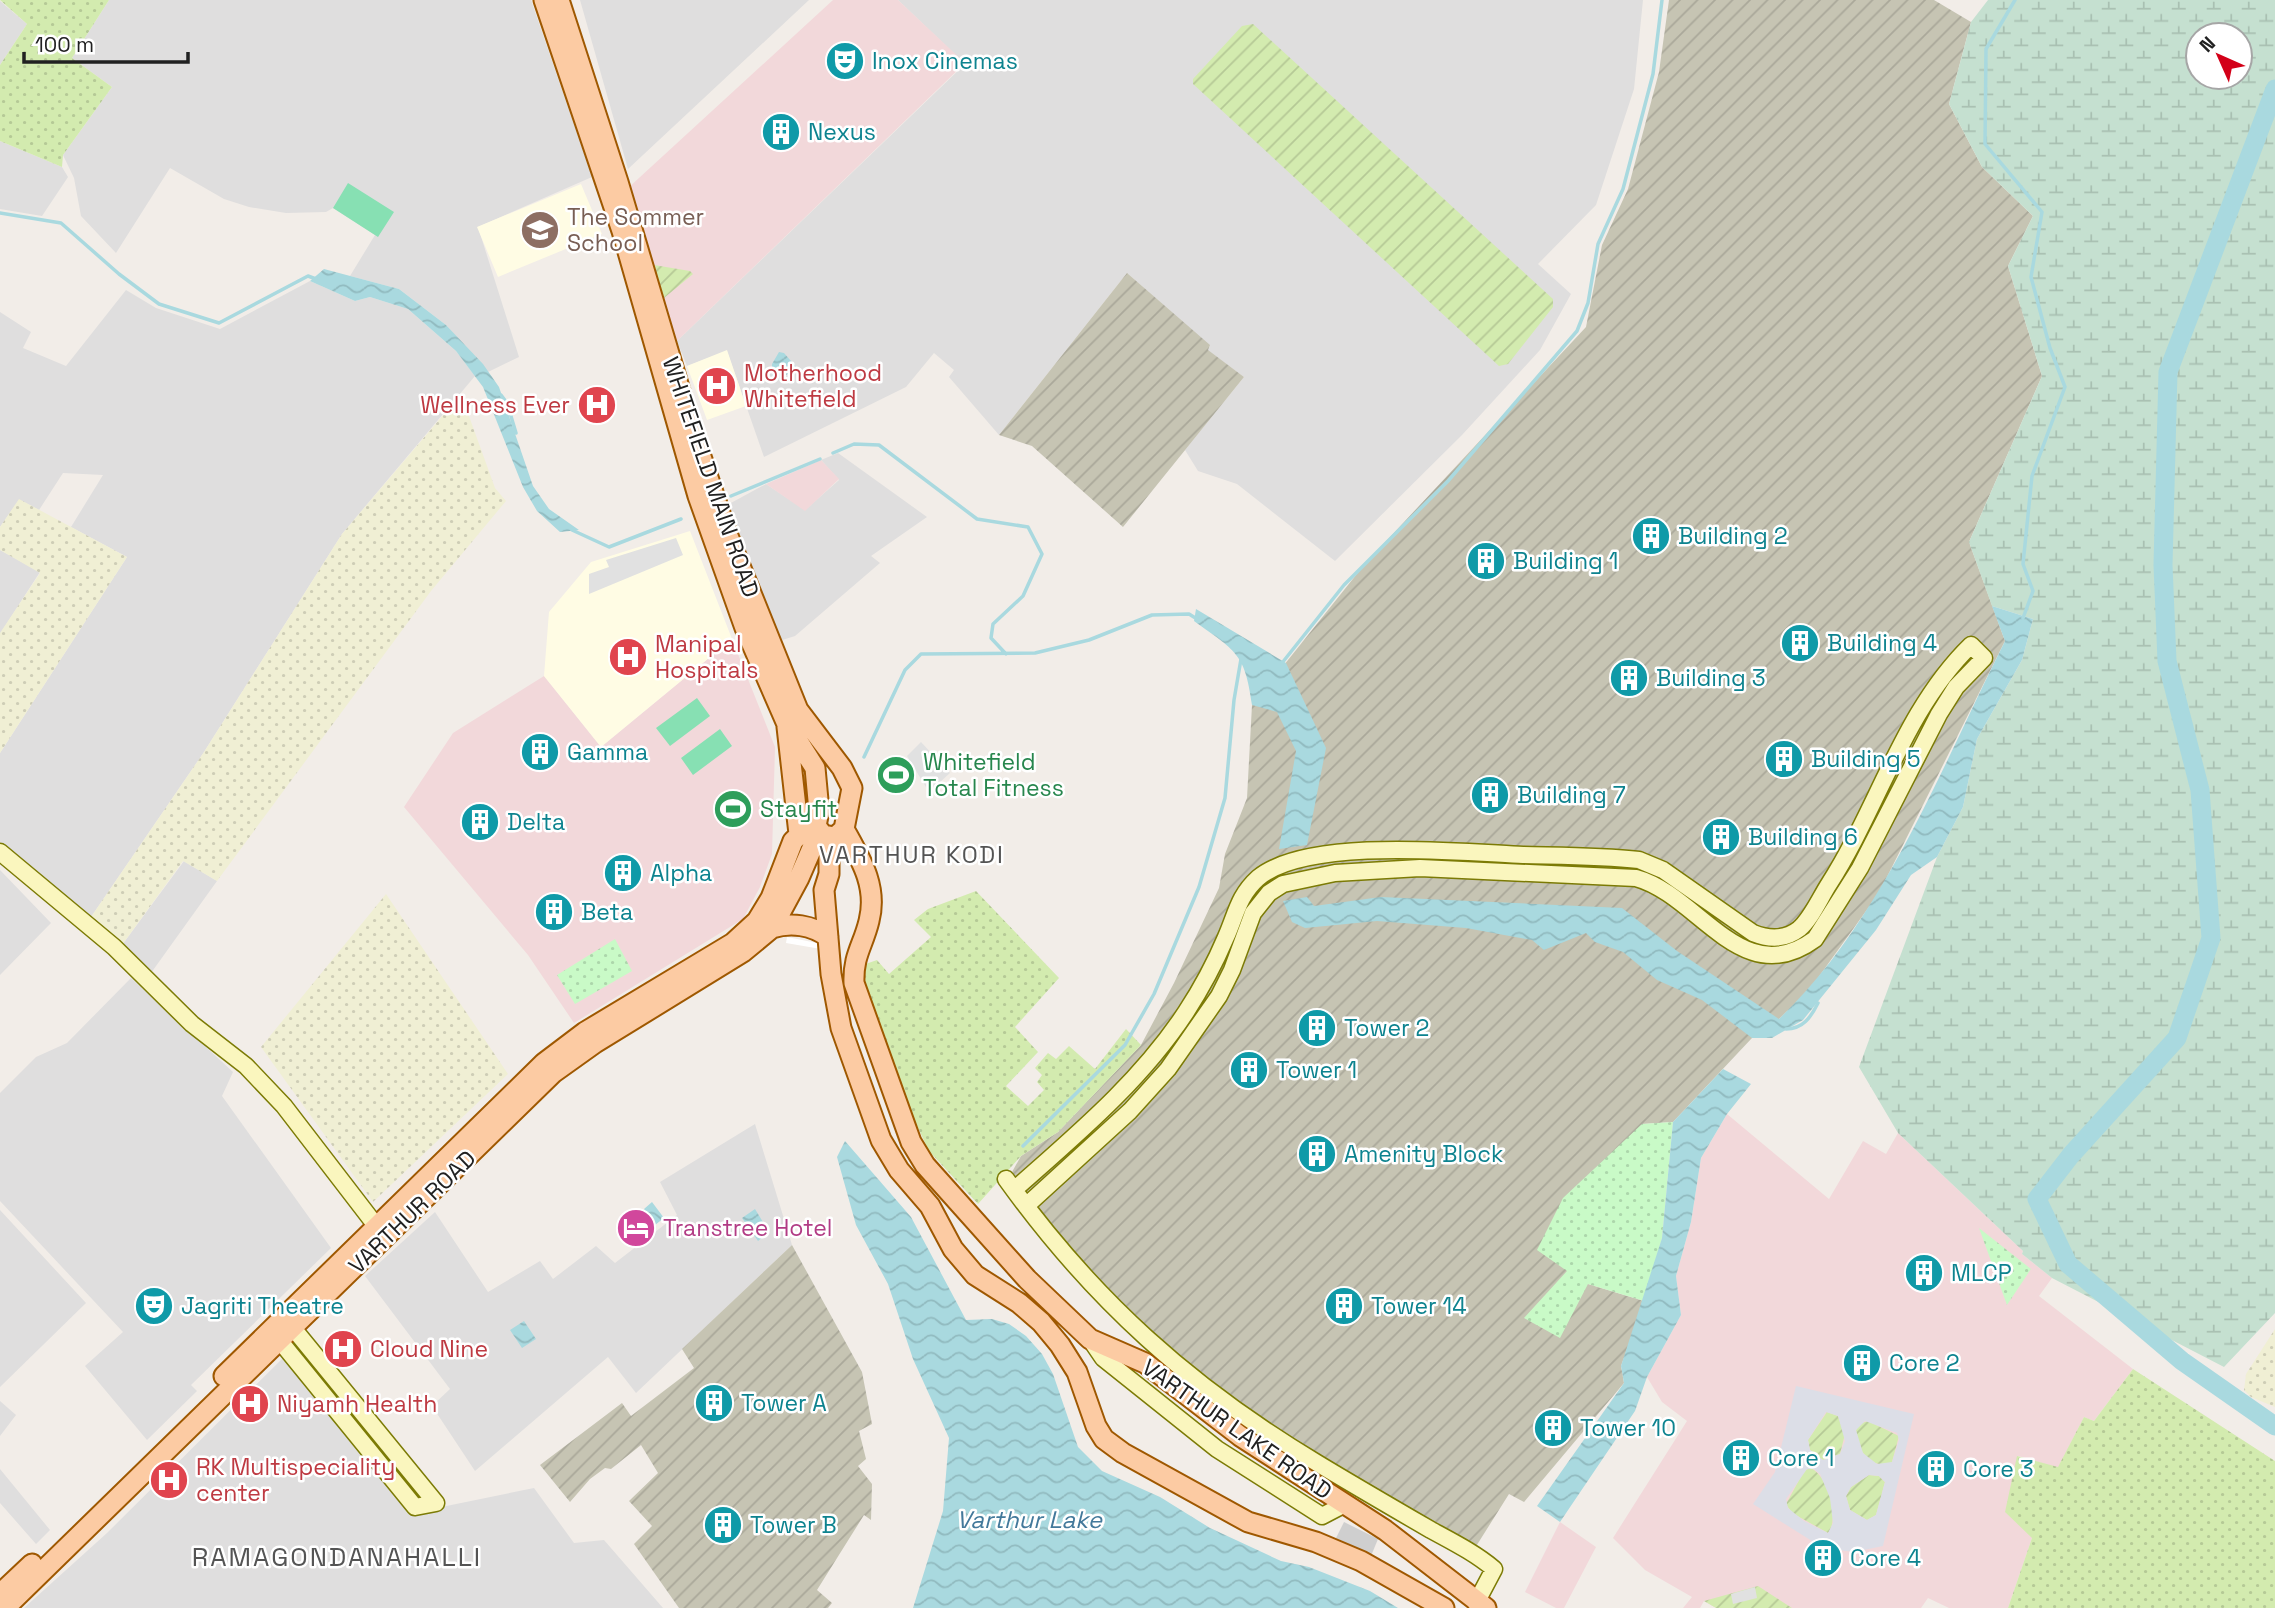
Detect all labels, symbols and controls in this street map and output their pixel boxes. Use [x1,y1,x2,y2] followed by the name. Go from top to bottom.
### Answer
[24,21,189,65] scale bar
[2184,21,2254,91] north arrow
[35,31,94,58] text: 100 m
[2194,31,2221,58] text: N
[824,40,866,82] theatre icon: Inox Cinemas
[872,46,1018,76] place label: Inox Cinemas
[760,111,802,153] building icon: Nexus
[808,117,876,147] place label: Nexus
[567,202,704,258] place label: The Sommer School
[519,209,561,251] school or university icon: The Sommer School
[656,353,766,601] street label: WHITEFIELD MAIN ROAD
[744,358,882,414] place label: Motherhood Whitefield
[696,365,738,407] hospital icon: Motherhood Whitefield
[576,384,618,426] hospital icon: Wellness Ever
[420,390,570,420] place label: Wellness Ever
[1630,515,1672,557] building icon: Building 2
[1678,521,1788,551] place label: Building 2
[1465,540,1507,582] building icon: Building 1
[1513,546,1618,576] place label: Building 1
[1779,622,1821,664] building icon: Building 4
[1827,628,1937,658] place label: Building 4
[655,629,758,685] place label: Manipal Hospitals
[607,636,649,678] hospital icon: Manipal Hospitals
[1608,657,1650,699] building icon: Building 3
[1656,663,1766,693] place label: Building 3
[519,731,561,773] building icon: Gamma
[567,737,648,767] place label: Gamma
[1763,738,1805,780] building icon: Building 5
[1811,744,1921,774] place label: Building 5
[923,747,1064,803] place label: Whitefield Total Fitness
[875,754,917,796] sports icon: Whitefield Total Fitness
[1469,774,1511,816] building icon: Building 7
[1517,780,1626,810] place label: Building 7
[712,788,754,830] sports icon: Stayfit
[760,794,837,824] place label: Stayfit
[459,801,501,843] building icon: Delta
[507,807,565,837] place label: Delta
[1700,816,1742,858] building icon: Building 6
[1748,822,1858,852] place label: Building 6
[819,839,1005,870] district label: VARTHUR KODI
[602,852,644,894] building icon: Alpha
[650,858,712,888] place label: Alpha
[533,891,575,933] building icon: Beta
[581,897,633,927] place label: Beta
[1296,1007,1338,1049] building icon: Tower 2
[1344,1013,1429,1043] place label: Tower 2
[1228,1049,1270,1091] building icon: Tower 1
[1276,1055,1357,1085] place label: Tower 1
[1296,1133,1338,1175] building icon: Amenity Block
[1344,1139,1503,1169] place label: Amenity Block
[342,1144,482,1280] street label: VARTHUR ROAD
[615,1207,657,1249] hotel icon: Transtree Hotel
[663,1213,833,1243] place label: Transtree Hotel
[1903,1252,1945,1294] building icon: MLCP
[1951,1258,2012,1288] place label: MLCP
[133,1285,175,1327] theatre icon: Jagriti Theatre
[1323,1285,1365,1327] building icon: Tower 14
[181,1291,344,1321] place label: Jagriti Theatre
[1371,1291,1467,1321] place label: Tower 14
[322,1328,364,1370] hospital icon: Cloud Nine
[370,1334,488,1364] place label: Cloud Nine
[1841,1342,1883,1384] building icon: Core 2
[1889,1348,1960,1378] place label: Core 2
[1136,1352,1338,1506] street label: VARTHUR LAKE ROAD
[693,1382,735,1424] building icon: Tower A
[229,1383,271,1425] hospital icon: Niyamh Health
[741,1388,827,1418] place label: Tower A
[277,1389,437,1419] place label: Niyamh Health
[1532,1407,1574,1449] building icon: Tower 10
[1580,1413,1676,1443] place label: Tower 10
[1720,1437,1762,1479] building icon: Core 1
[1768,1443,1834,1473] place label: Core 1
[1915,1448,1957,1490] building icon: Core 3
[196,1452,395,1508] place label: RK Multispeciality center
[1963,1454,2034,1484] place label: Core 3
[148,1459,190,1501] hospital icon: RK Multispeciality center
[702,1504,744,1546] building icon: Tower B
[956,1504,1103,1535] water label: Varthur Lake
[750,1510,837,1540] place label: Tower B
[1802,1537,1844,1579] building icon: Core 4
[192,1540,482,1574] district label: RAMAGONDANAHALLI
[1850,1543,1921,1573] place label: Core 4

